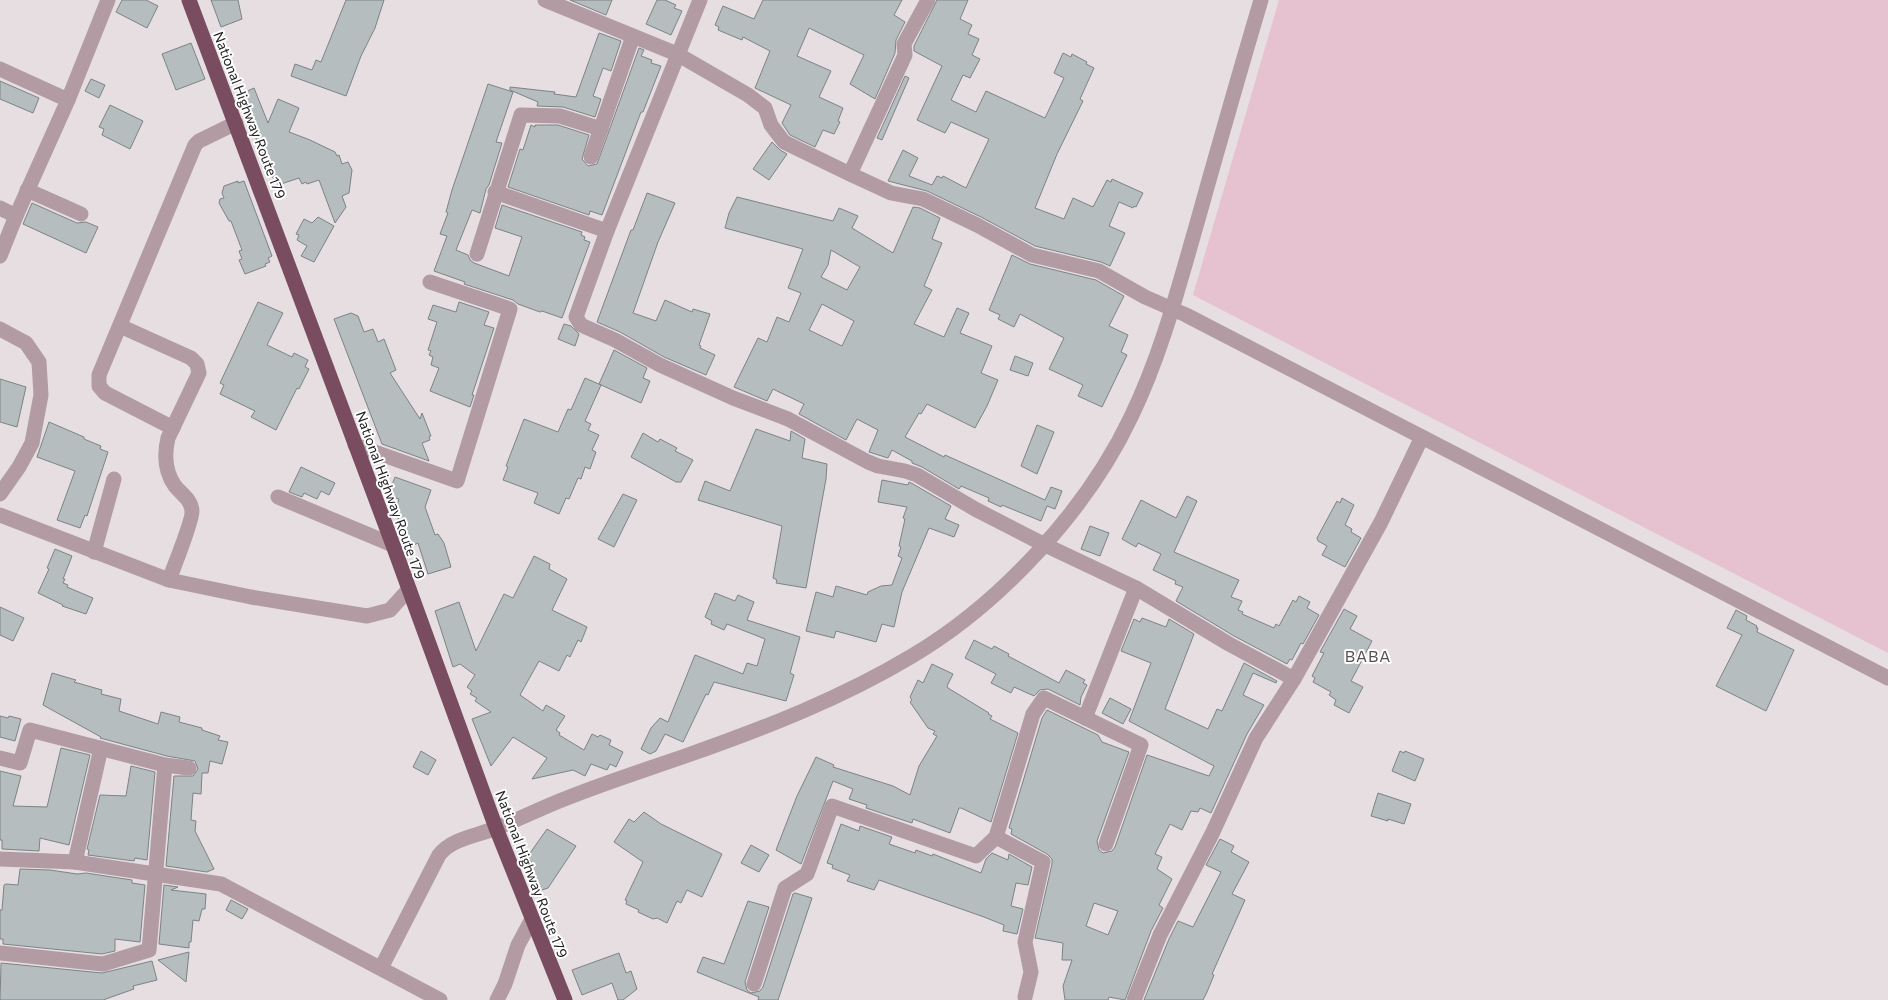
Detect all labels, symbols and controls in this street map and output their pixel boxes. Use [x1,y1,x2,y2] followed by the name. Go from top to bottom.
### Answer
[210,29,290,201] street label: National Highway Route 179
[353,409,429,581] street label: National Highway Route 179
[1345,646,1391,665] district label: BABA
[492,788,572,960] street label: National Highway Route 179

